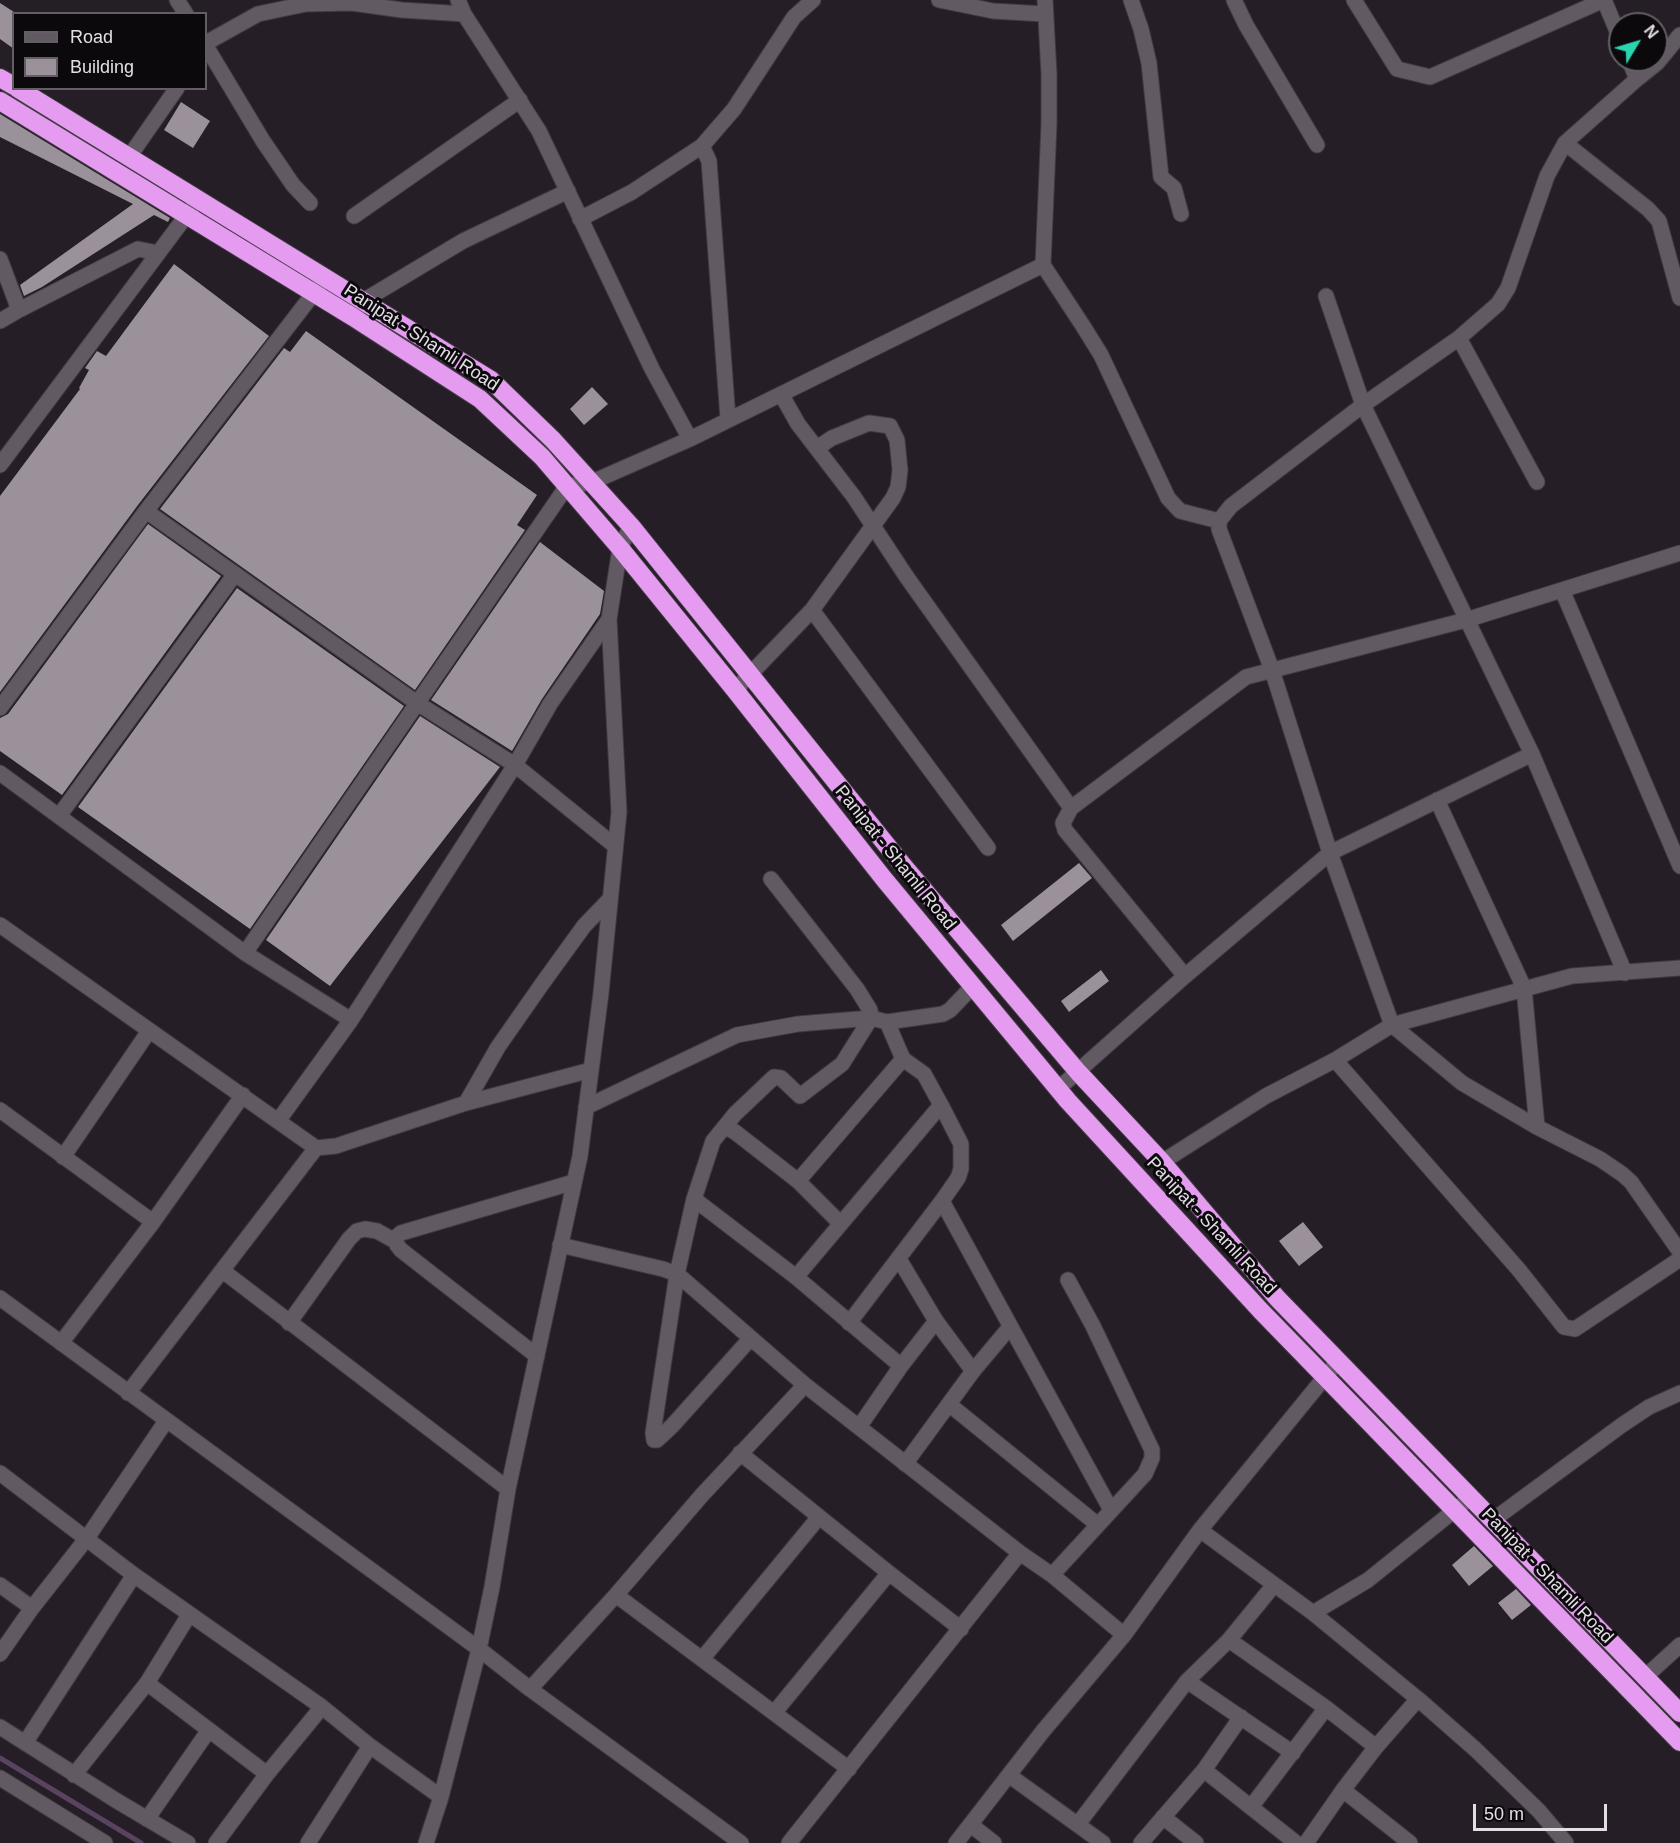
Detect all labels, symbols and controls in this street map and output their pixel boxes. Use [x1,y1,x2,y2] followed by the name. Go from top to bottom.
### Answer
[12,12,207,90] legend
[1608,12,1668,72] north arrow
[1641,22,1661,42] text: N
[70,27,113,47] text: Road
[70,57,134,77] text: Building
[340,280,502,396] street label: Panipat - Shamli Road
[830,781,960,935] street label: Panipat - Shamli Road
[1142,1153,1280,1299] street label: Panipat - Shamli Road
[1477,1504,1617,1648] street label: Panipat - Shamli Road
[1476,1792,1610,1830] scale bar
[1484,1804,1524,1824] text: 50 m

